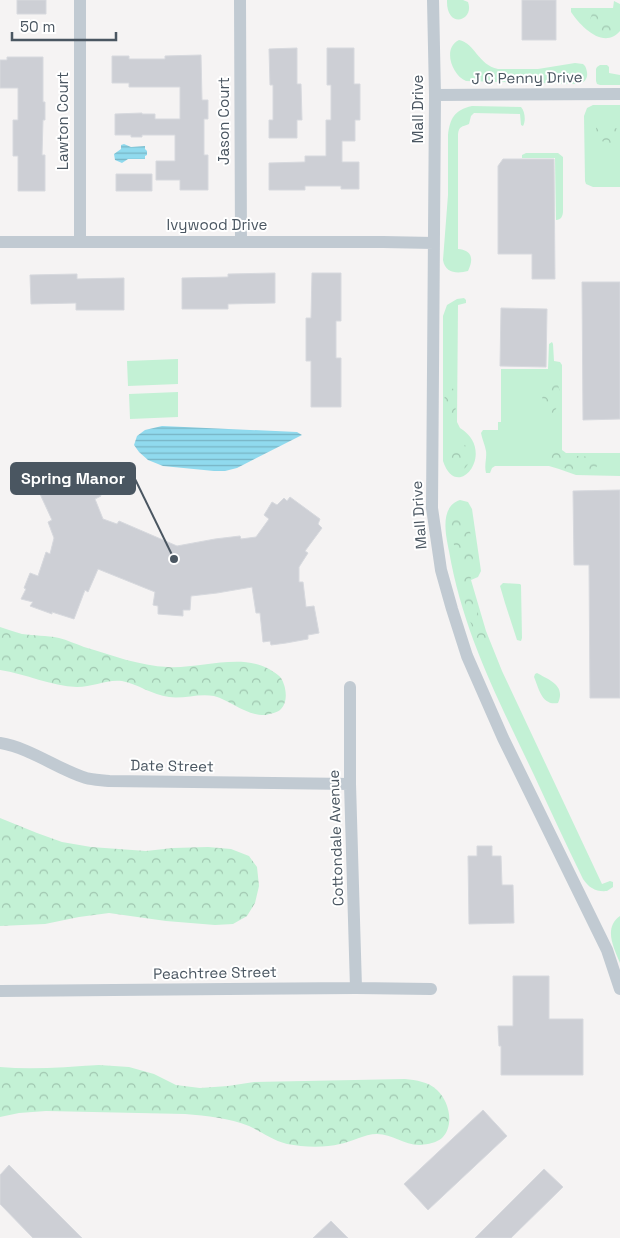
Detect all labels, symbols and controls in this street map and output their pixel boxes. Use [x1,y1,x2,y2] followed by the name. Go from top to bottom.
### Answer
[12,10,116,42] scale bar
[20,17,55,36] text: 50 m
[471,67,583,88] street label: J C Penny Drive
[53,72,72,170] street label: Lawton Court
[408,75,427,143] street label: Mall Drive
[214,77,233,165] street label: Jason Court
[167,215,268,234] street label: Ivywood Drive
[11,463,135,494] callout: Spring Manor
[21,468,125,489] text: Spring Manor
[407,480,430,550] street label: Mall Drive
[130,755,214,776] street label: Date Street
[324,769,347,907] street label: Cottondale Avenue
[153,962,277,983] street label: Peachtree Street

